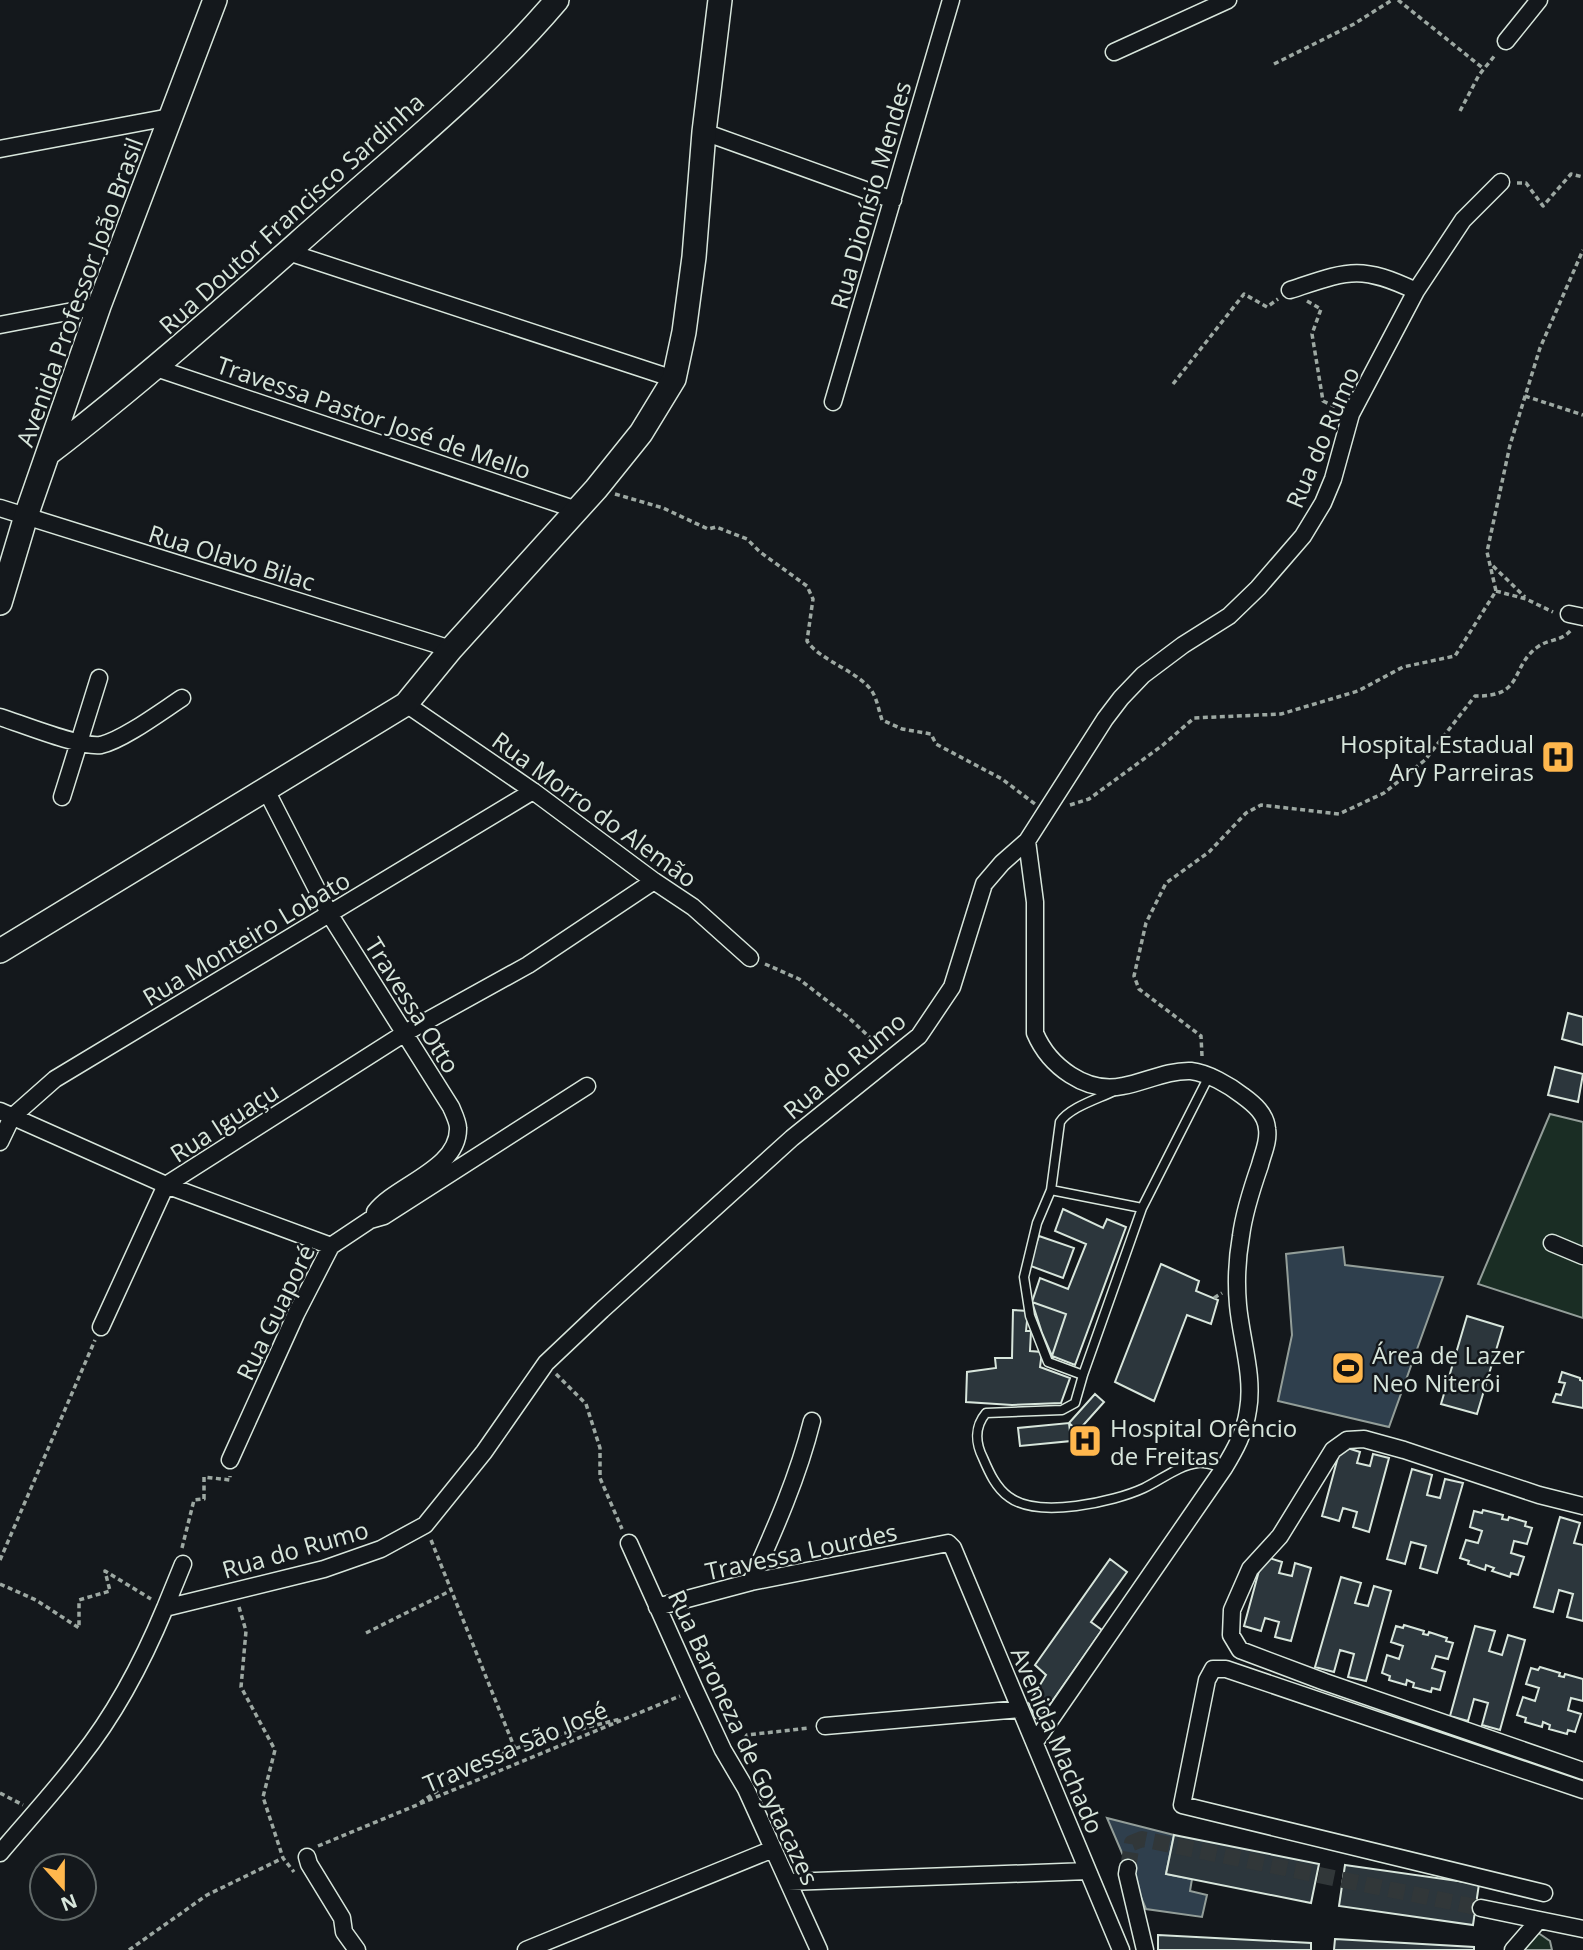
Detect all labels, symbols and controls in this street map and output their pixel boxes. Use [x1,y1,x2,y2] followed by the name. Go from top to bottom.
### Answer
[822,77,918,313] street label: Rua Dionísio Mendes
[151,85,431,341] street label: Rua Doutor Francisco Sardinha
[8,133,150,451] street label: Avenida Professor João Brasil
[212,348,536,486] street label: Travessa Pastor José de Mello
[1277,361,1367,513] street label: Rua do Rumo
[145,516,319,598] street label: Rua Olavo Bilac
[486,724,704,894] street label: Rua Morro do Alemão
[1340,727,1534,788] place label: Hospital Estadual Ary Parreiras
[1539,738,1577,776] hospital icon: Hospital Estadual Ary Parreiras
[136,863,356,1013] street label: Rua Monteiro Lobato
[358,931,468,1079] street label: Travessa Otto
[776,1004,912,1126] street label: Rua do Rumo
[163,1075,285,1169] street label: Rua Iguaçu
[228,1239,322,1385] street label: Rua Guaporé
[1372,1338,1525,1399] place label: Área de Lazer Neo Niterói
[1329,1349,1367,1387] sports icon: Área de Lazer Neo Niterói
[1110,1411,1297,1472] place label: Hospital Orêncio de Freitas
[1066,1422,1104,1460] hospital icon: Hospital Orêncio de Freitas
[218,1512,372,1586] street label: Rua do Rumo
[702,1515,900,1587] street label: Travessa Lourdes
[661,1584,827,1890] street label: Rua Baroneza de Goytacazes
[1004,1642,1112,1838] street label: Avenida Machado
[418,1692,612,1800] street label: Travessa São José
[28,1852,98,1922] north arrow
[57,1888,81,1918] text: N

